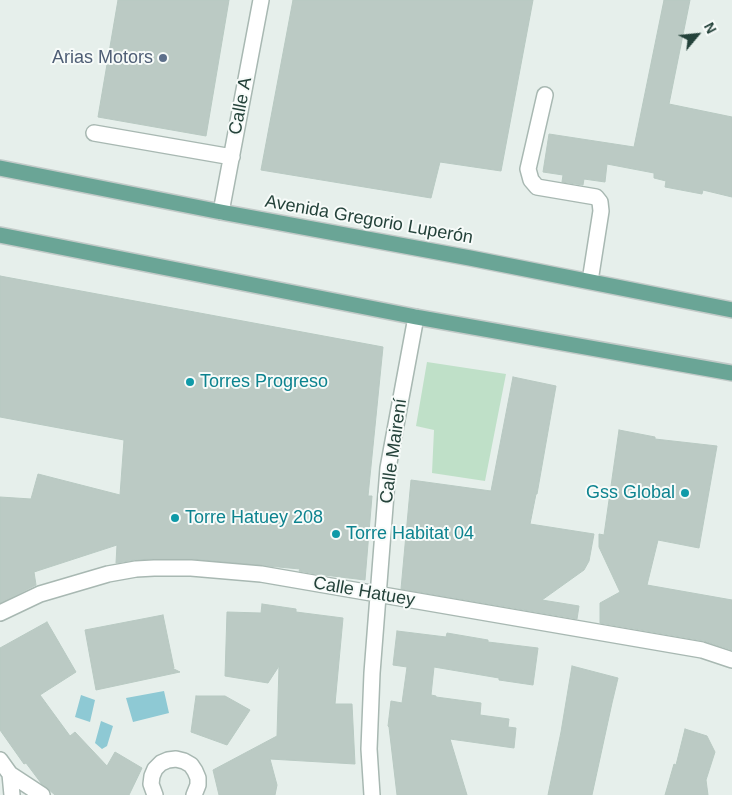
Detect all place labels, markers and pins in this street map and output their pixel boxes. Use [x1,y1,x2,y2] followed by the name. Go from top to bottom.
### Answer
[52,47,153,69] place label: Arias Motors
[157,52,169,64] marker: Arias Motors
[200,371,328,393] place label: Torres Progreso
[184,376,196,388] marker: Torres Progreso
[586,482,675,504] place label: Gss Global
[679,487,691,499] marker: Gss Global
[185,507,323,529] place label: Torre Hatuey 208
[169,512,181,524] marker: Torre Hatuey 208
[346,523,474,545] place label: Torre Habitat 04
[330,528,342,540] marker: Torre Habitat 04

